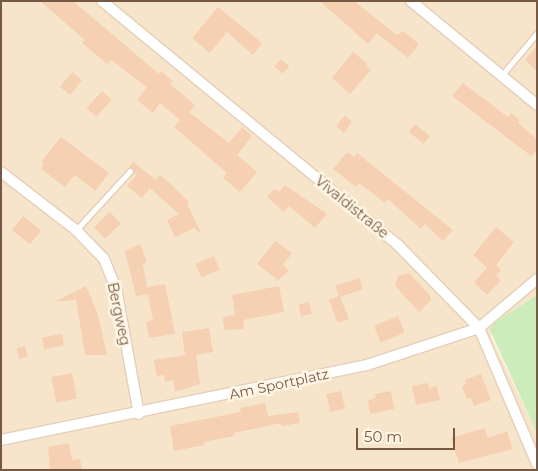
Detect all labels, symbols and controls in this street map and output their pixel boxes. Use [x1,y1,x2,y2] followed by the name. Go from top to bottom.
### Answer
[312,172,392,242] street label: Vivaldistraße
[104,281,134,347] street label: Bergweg
[228,365,330,403] street label: Am Sportplatz
[358,418,457,450] scale bar
[364,427,402,446] text: 50 m

